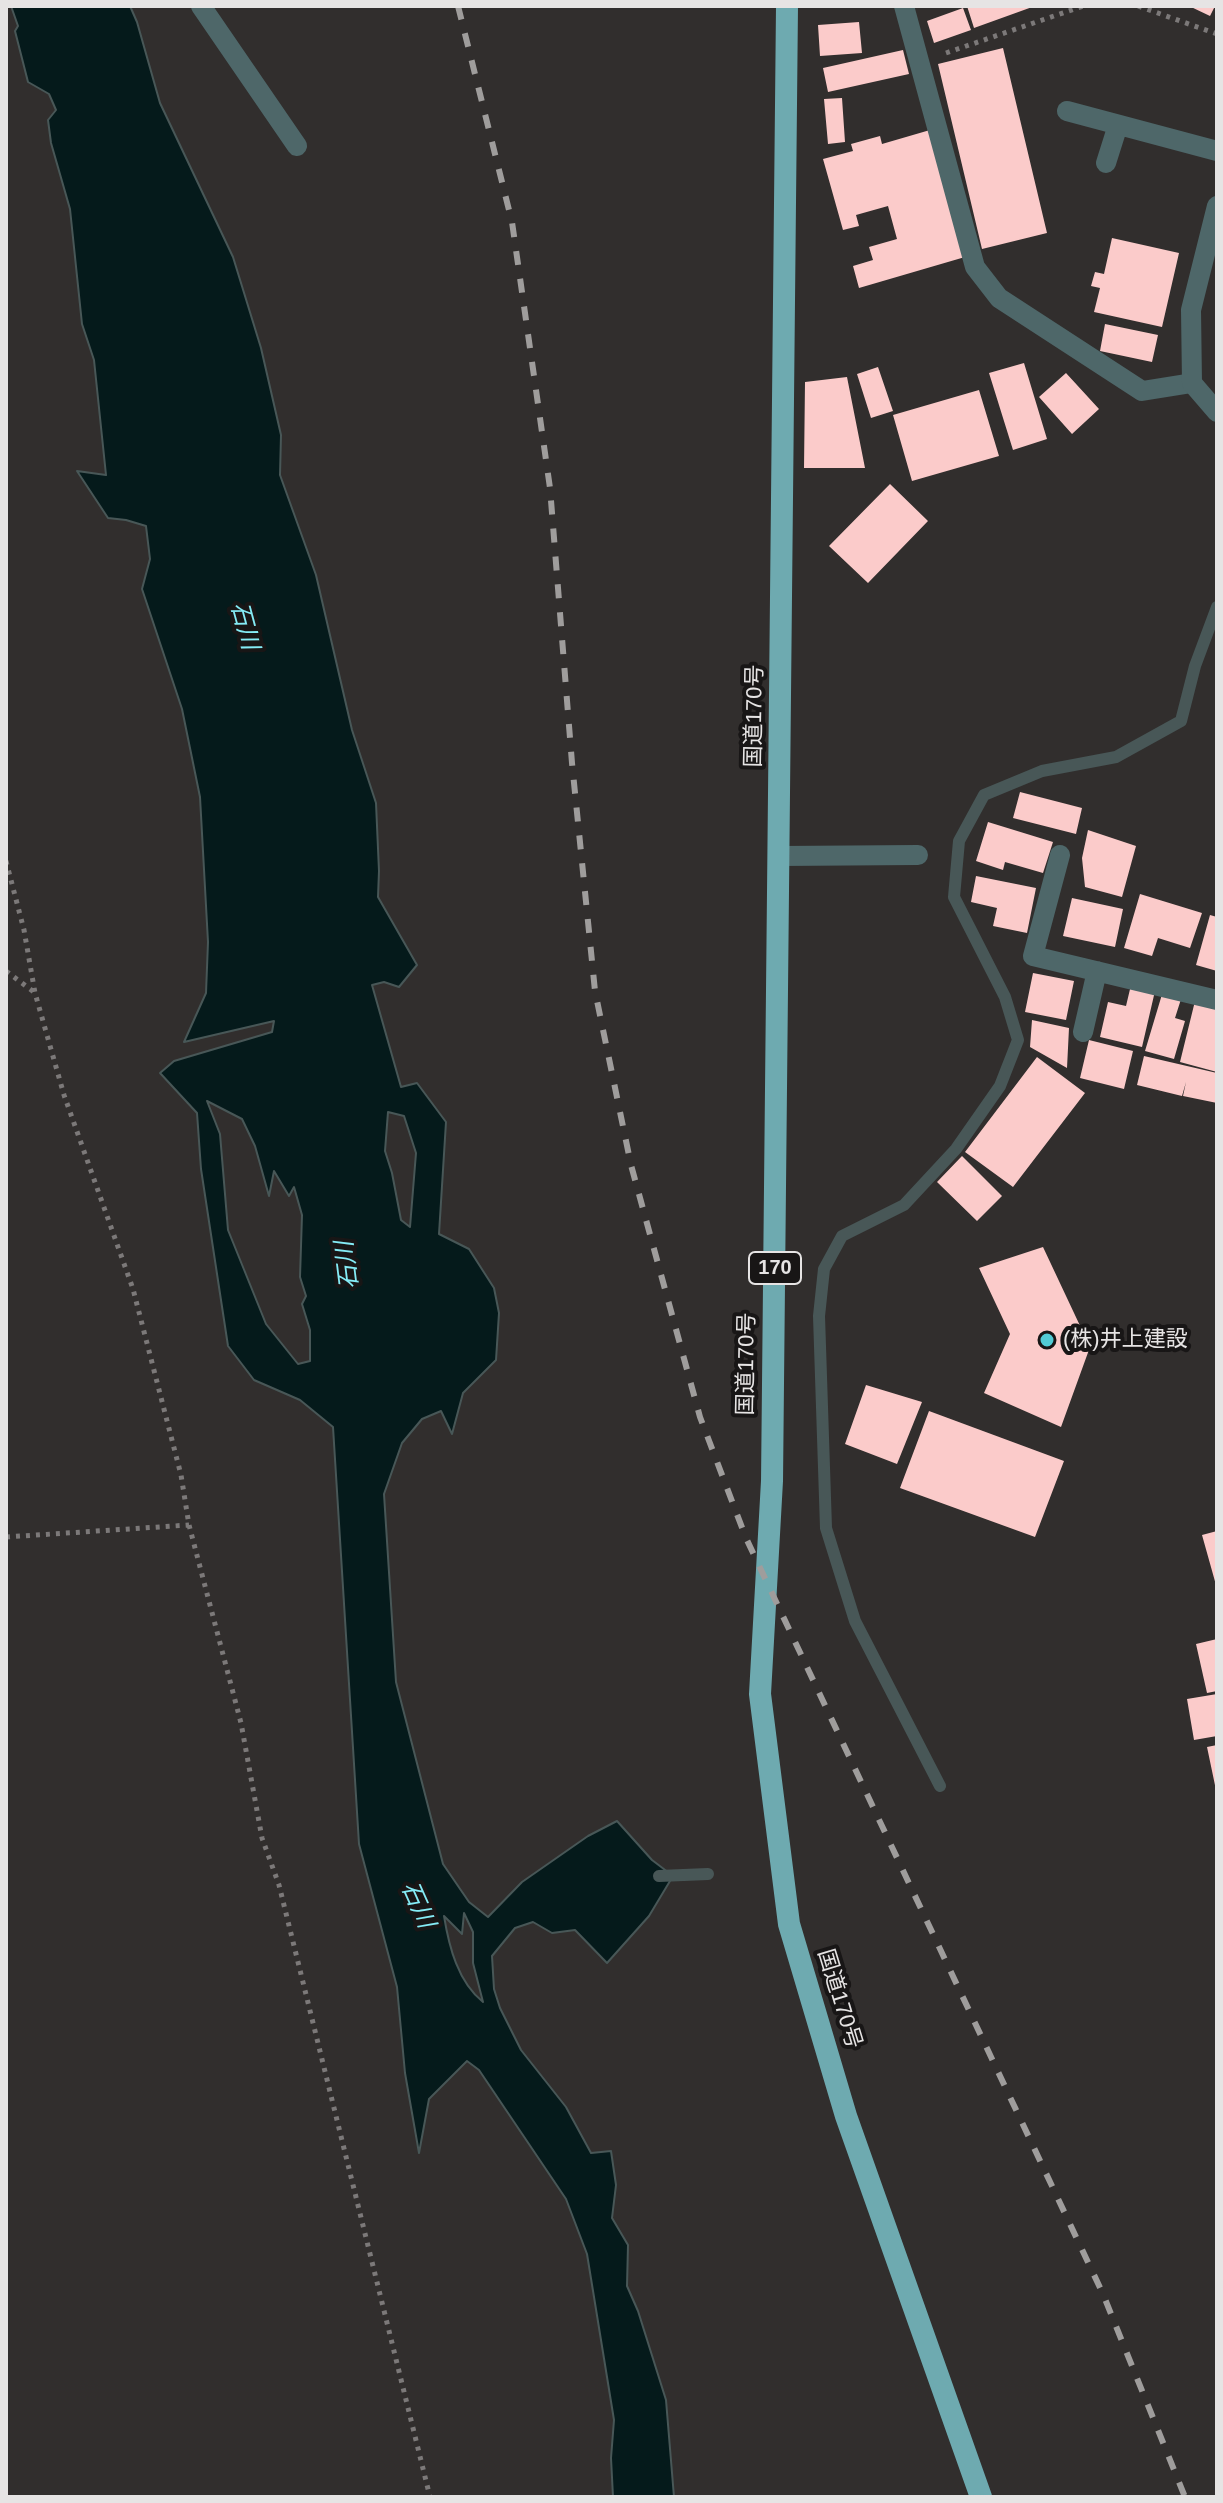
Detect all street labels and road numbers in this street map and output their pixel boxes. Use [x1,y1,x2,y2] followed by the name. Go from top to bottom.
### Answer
[741,664,769,768] street label: 国道170号
[749,1252,801,1284] road number: 170
[733,1312,761,1416] street label: 国道170号
[811,1946,867,2052] street label: 国道170号

